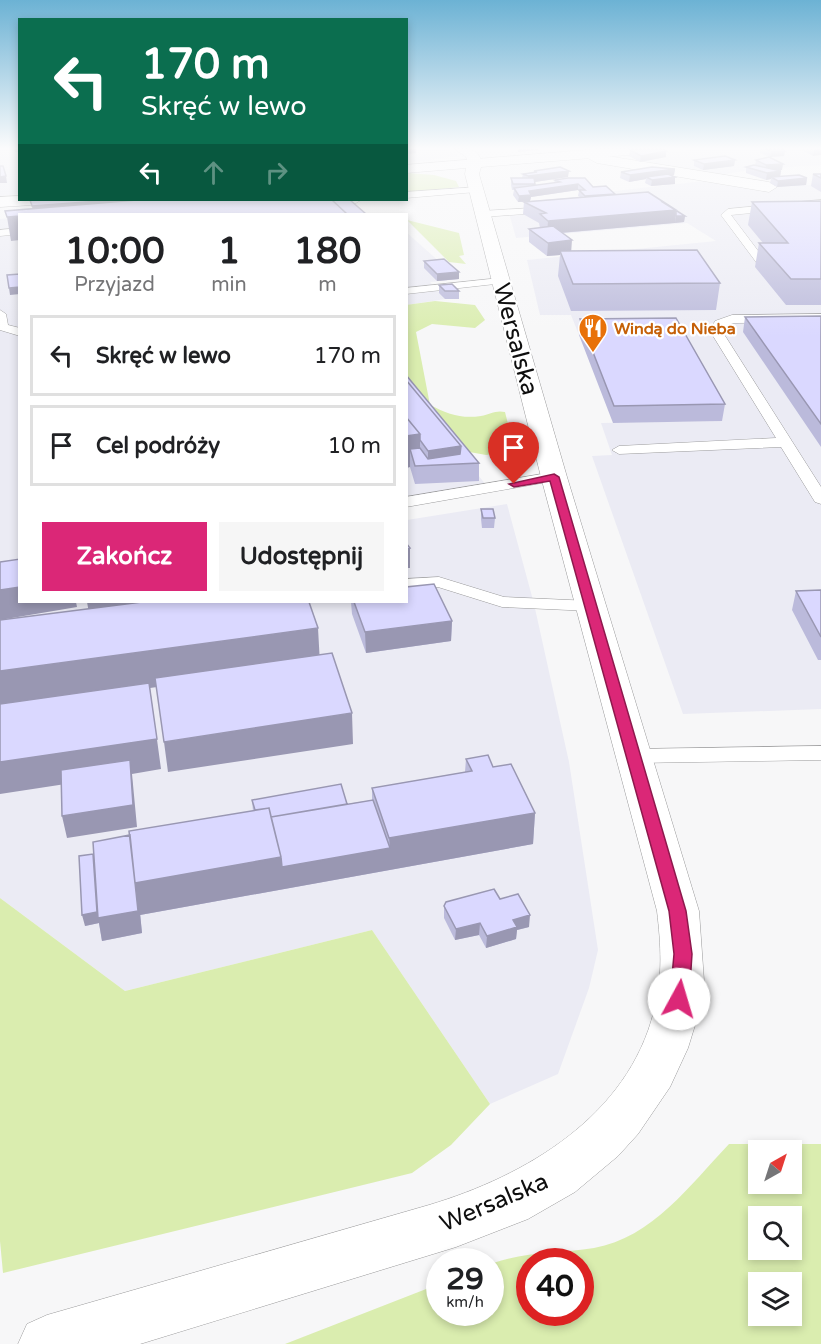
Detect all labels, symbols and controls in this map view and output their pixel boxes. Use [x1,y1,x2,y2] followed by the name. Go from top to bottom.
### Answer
[141,39,270,90] text: 170 m
[42,42,120,120] icon: left
[141,90,307,123] text: Skręć w lewo
[134,156,167,189] icon: left
[197,156,230,189] icon: ahead
[260,156,293,189] icon: right
[65,230,165,273] text: 10:00
[218,230,240,273] text: 1
[293,230,361,273] text: 180
[74,273,155,297] text: Przyjazd
[211,273,247,297] text: min
[318,273,337,297] text: m
[487,280,544,398] street label: Wersalska
[577,312,609,354] restaurant icon: Windą do Nieba
[614,319,736,339] place label: Windą do Nieba
[45,339,78,372] icon: left
[96,343,231,369] text: Skręć w lewo
[314,343,381,369] text: 170 m
[488,422,539,484] pin
[45,429,78,462] icon: arrive
[497,431,530,464] icon: arrive
[96,433,220,459] text: Cel podróży
[327,433,381,459] text: 10 m
[42,522,207,591] button: Zakończ
[219,522,384,591] button: Udostępnij
[647,967,711,1031] position arrow
[748,1140,802,1194] north arrow
[748,1140,802,1326] map controls
[436,1167,553,1238] street label: Wersalska
[748,1206,802,1260] button: search
[516,1248,594,1326] speed limit sign: 40
[446,1261,484,1298] text: 29
[748,1272,802,1326] button: layers
[446,1293,484,1311] text: km/h

